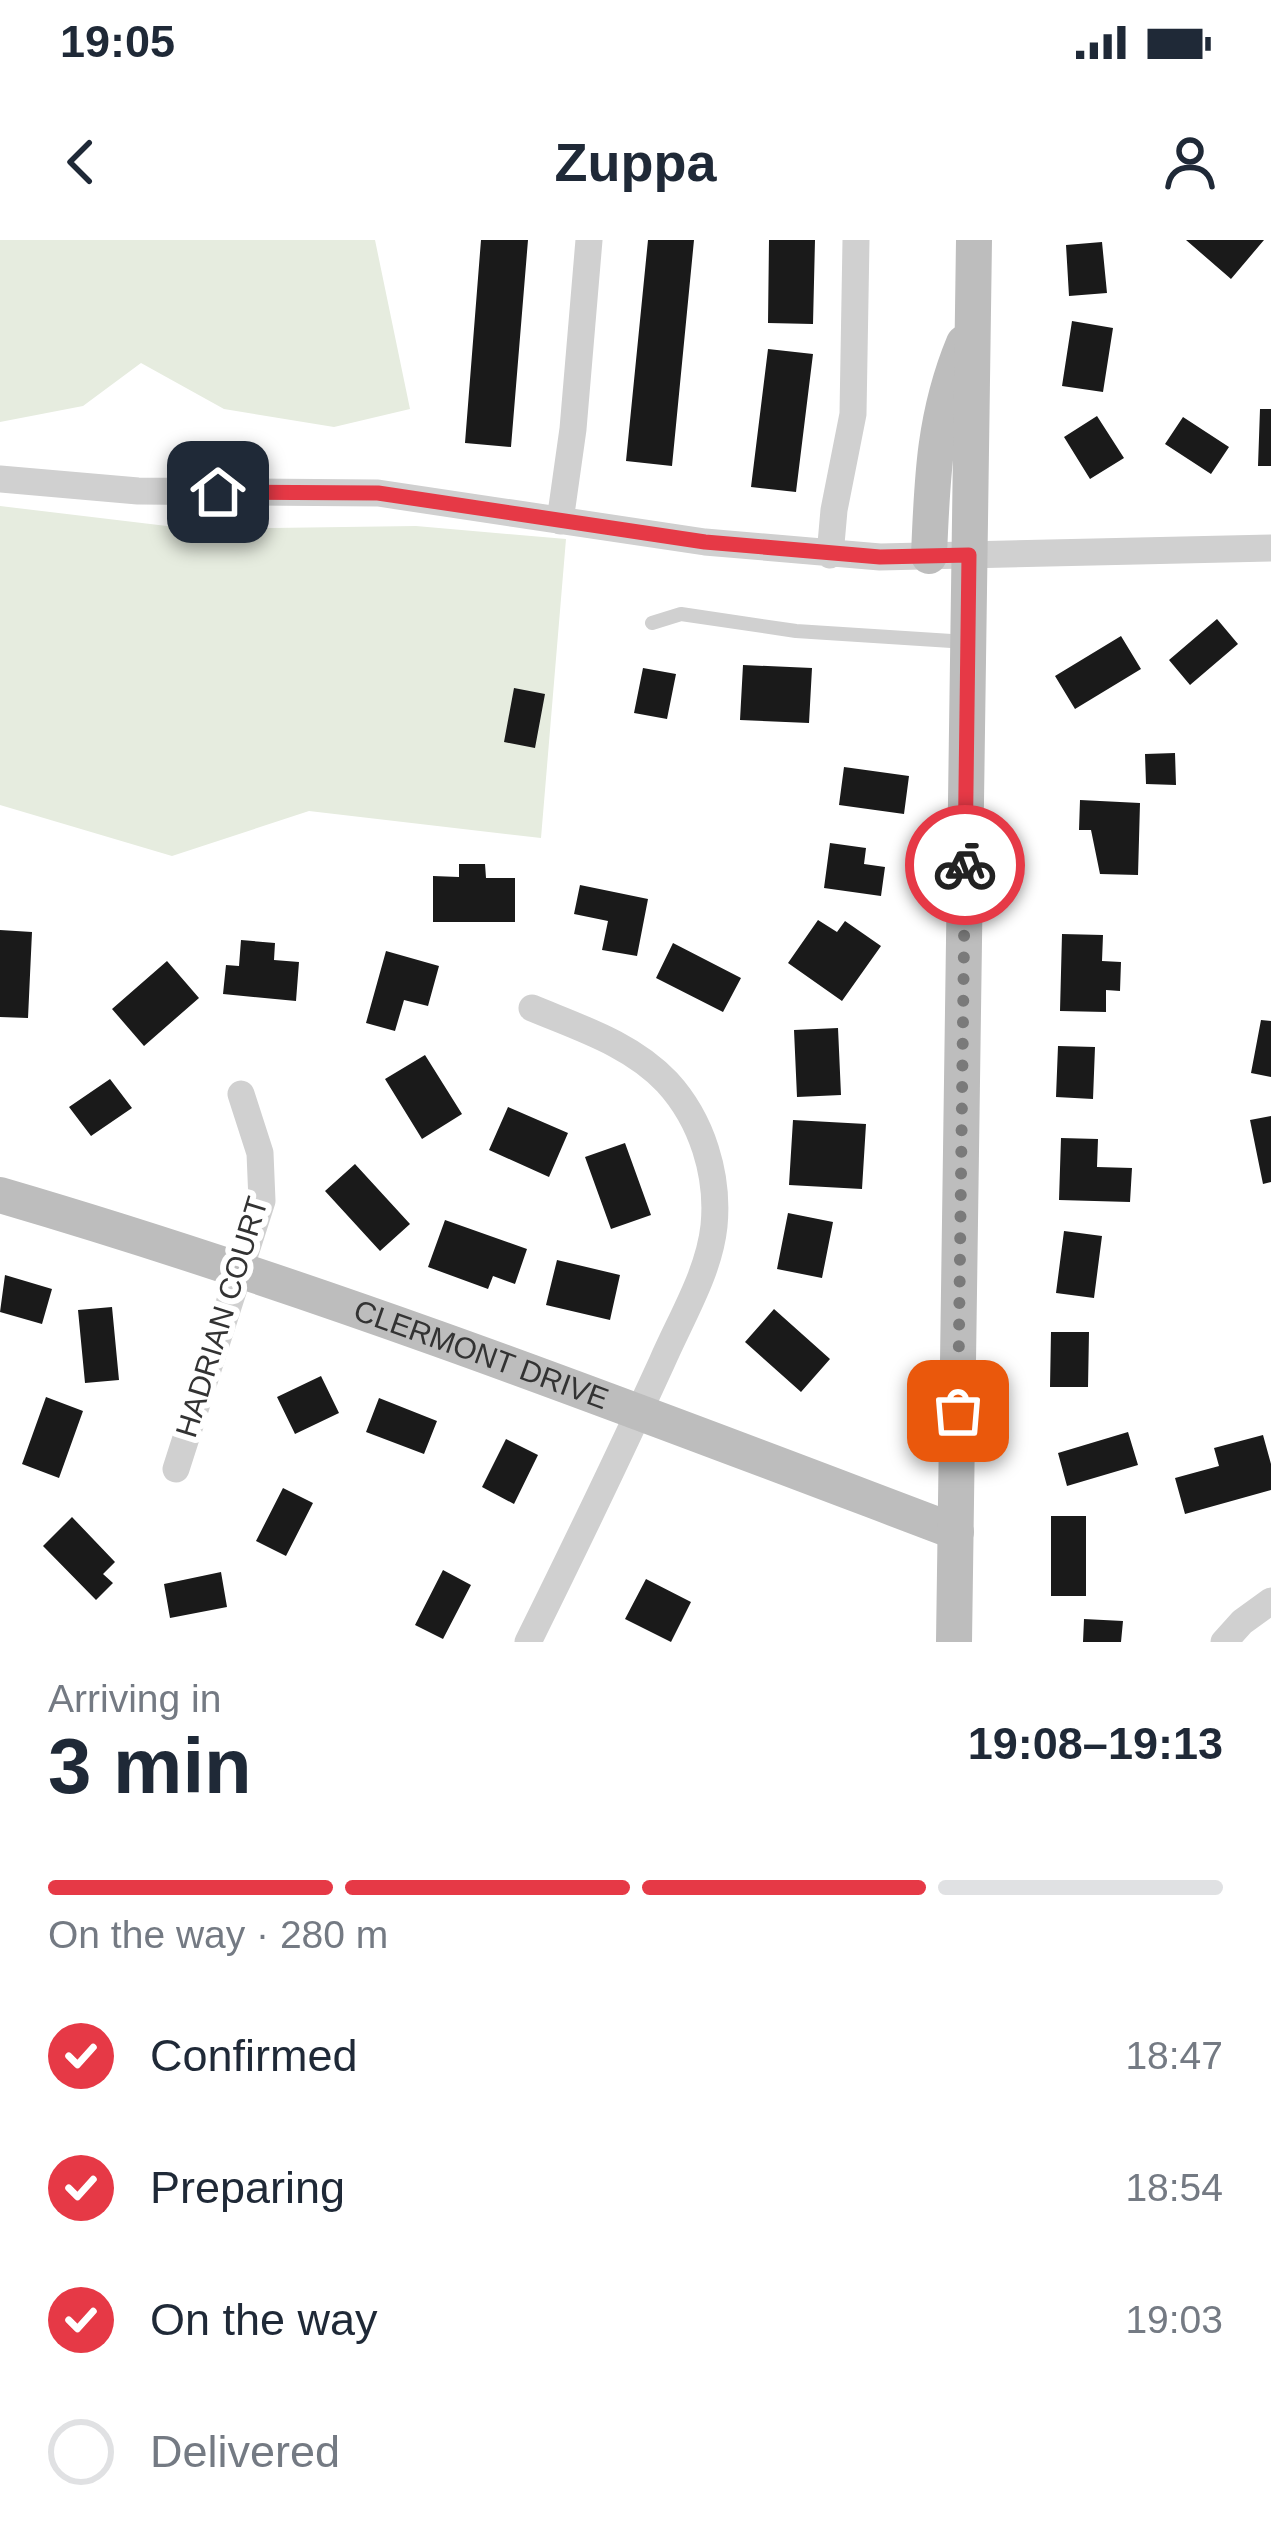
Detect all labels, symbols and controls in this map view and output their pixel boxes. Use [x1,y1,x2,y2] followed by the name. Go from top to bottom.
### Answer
[60,16,175,67] text: 19:05
[48,129,114,195] icon: back
[1157,129,1223,195] icon: person
[555,132,716,192] text: Zuppa
[167,441,269,543] pin
[185,459,251,525] icon: home
[905,805,1025,925] courier
[932,832,998,898] icon: bike
[169,1193,274,1441] street label: HADRIAN COURT
[350,1293,613,1415] street label: CLERMONT DRIVE
[907,1360,1009,1462] pin
[925,1378,991,1444] icon: bag
[48,1677,221,1720] text: Arriving in
[968,1718,1223,1769] text: 19:08–19:13
[48,1722,252,1810] text: 3 min
[48,1913,388,1956] text: On the way · 280 m
[48,2023,114,2089] icon: check
[150,2030,358,2081] text: Confirmed
[1125,2034,1223,2077] text: 18:47
[48,2155,114,2221] icon: check
[150,2162,345,2213] text: Preparing
[1125,2166,1223,2209] text: 18:54
[48,2287,114,2353] icon: check
[150,2294,378,2345] text: On the way
[1125,2298,1223,2341] text: 19:03
[150,2426,340,2477] text: Delivered

